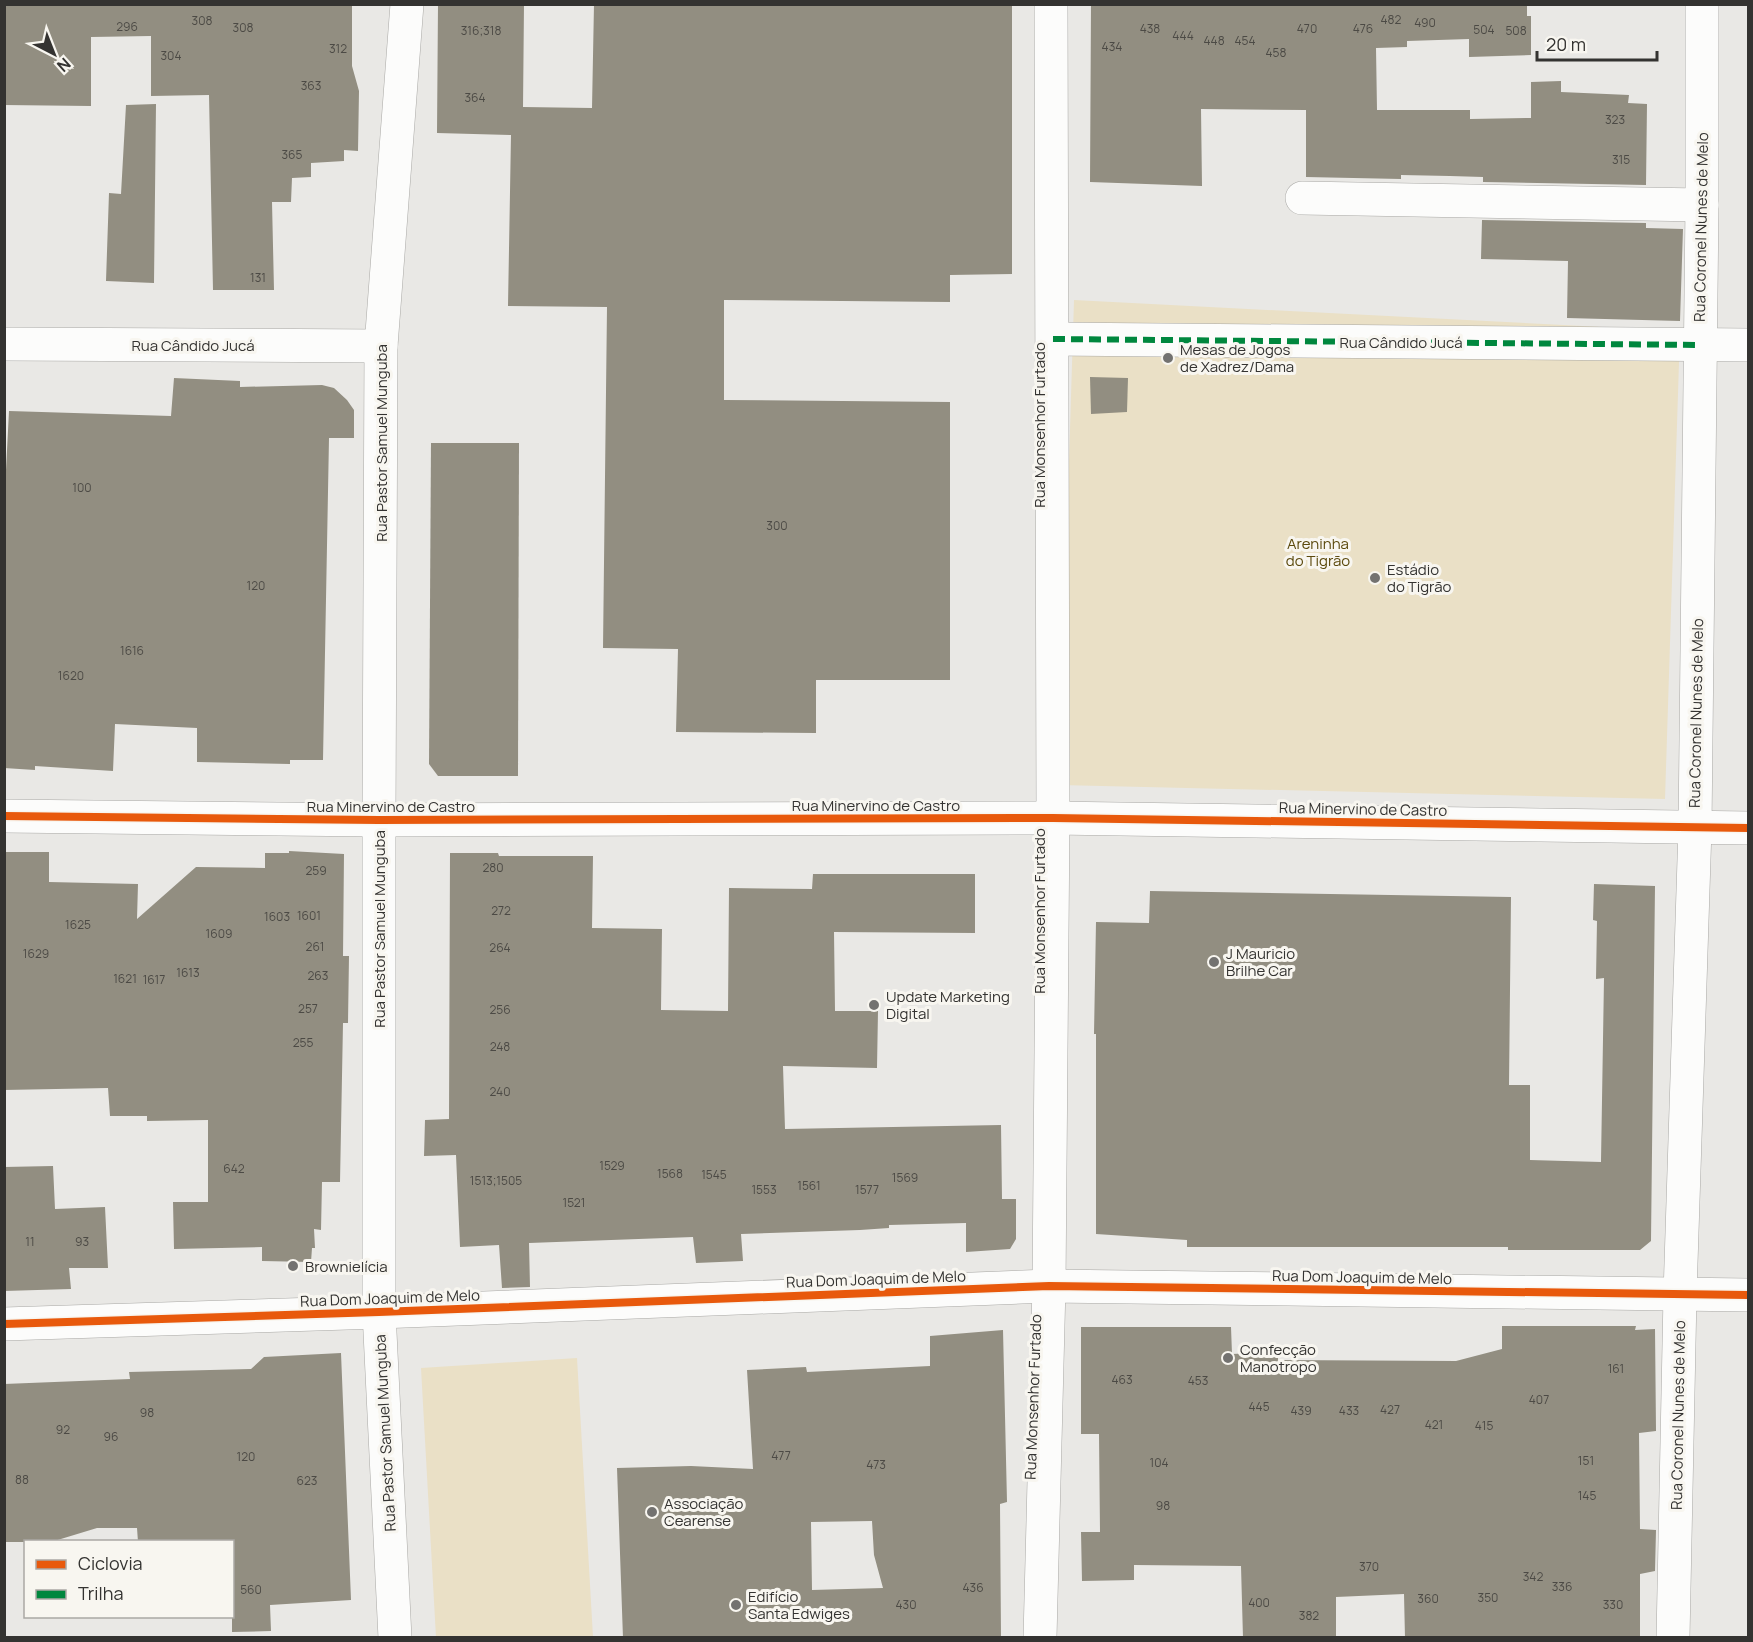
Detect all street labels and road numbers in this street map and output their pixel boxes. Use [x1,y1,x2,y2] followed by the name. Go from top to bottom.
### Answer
[1689,132,1713,322] street label: Rua Coronel Nunes de Melo
[1339,332,1463,353] street label: Rua Cândido Jucá
[131,335,255,356] street label: Rua Cândido Jucá
[1029,342,1050,508] street label: Rua Monsenhor Furtado
[371,344,392,542] street label: Rua Pastor Samuel Munguba
[1684,618,1708,808] street label: Rua Coronel Nunes de Melo
[792,795,960,816] street label: Rua Minervino de Castro
[307,796,475,817] street label: Rua Minervino de Castro
[1279,797,1448,821] street label: Rua Minervino de Castro
[1029,828,1050,994] street label: Rua Monsenhor Furtado
[369,830,390,1028] street label: Rua Pastor Samuel Munguba
[786,1265,966,1293] street label: Rua Dom Joaquim de Melo
[1272,1265,1452,1289] street label: Rua Dom Joaquim de Melo
[300,1284,480,1312] street label: Rua Dom Joaquim de Melo
[1020,1314,1046,1480] street label: Rua Monsenhor Furtado
[1666,1320,1690,1510] street label: Rua Coronel Nunes de Melo
[369,1334,401,1532] street label: Rua Pastor Samuel Munguba

